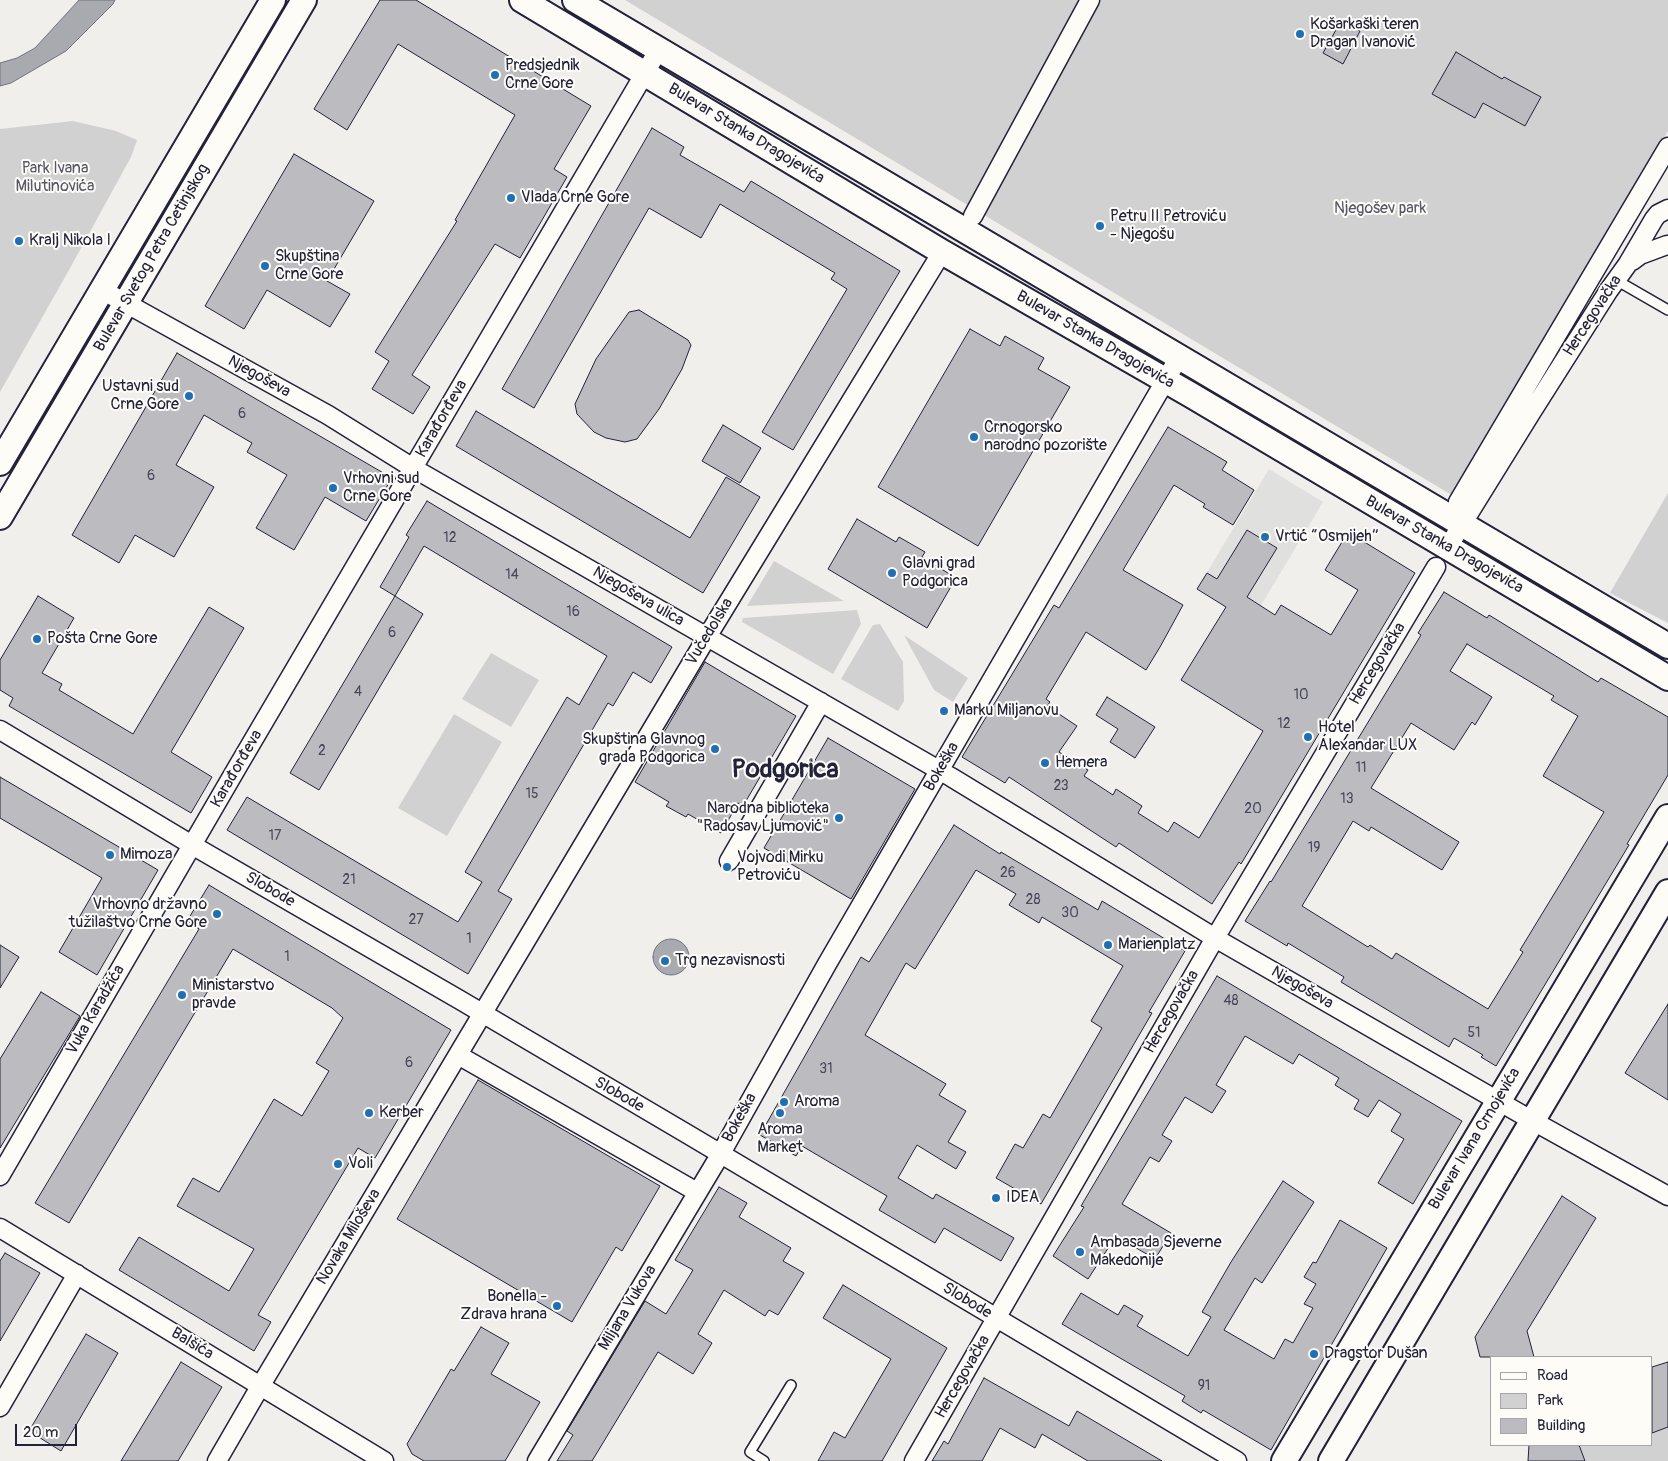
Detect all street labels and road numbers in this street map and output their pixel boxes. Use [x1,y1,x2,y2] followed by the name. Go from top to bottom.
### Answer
[664,80,828,188] street label: Bulevar Stanka Dragojevića
[90,161,214,355] street label: Bulevar Svetog Petra Cetinjskog
[1560,272,1626,360] street label: Hercegovačka
[1013,287,1177,393] street label: Bulevar Stanka Dragojevića
[224,352,294,402] street label: Njegoševa
[412,377,472,461] street label: Karađorđeva
[1362,492,1526,598] street label: Bulevar Stanka Dragojevića
[589,563,687,631] street label: Njegoševa ulica
[682,595,738,669] street label: Vučedolska
[1346,619,1410,709] street label: Hercegovačka
[207,727,267,811] street label: Karađorđeva
[920,739,964,795] street label: Bokeška
[242,868,298,912] street label: Slobode
[63,962,129,1058] street label: Vuka Karadžića
[1267,963,1337,1013] street label: Njegoševa
[1140,967,1204,1057] street label: Hercegovačka
[1425,1065,1525,1213] street label: Bulevar Ivana Crnojevića
[591,1073,647,1117] street label: Slobode
[719,1090,761,1146] street label: Bokeška
[313,1186,385,1288] street label: Novaka Miloševa
[595,1262,661,1354] street label: Miljana Vukova
[939,1279,995,1323] street label: Slobode
[167,1324,217,1364] street label: Balšića
[931,1332,995,1422] street label: Hercegovačka

